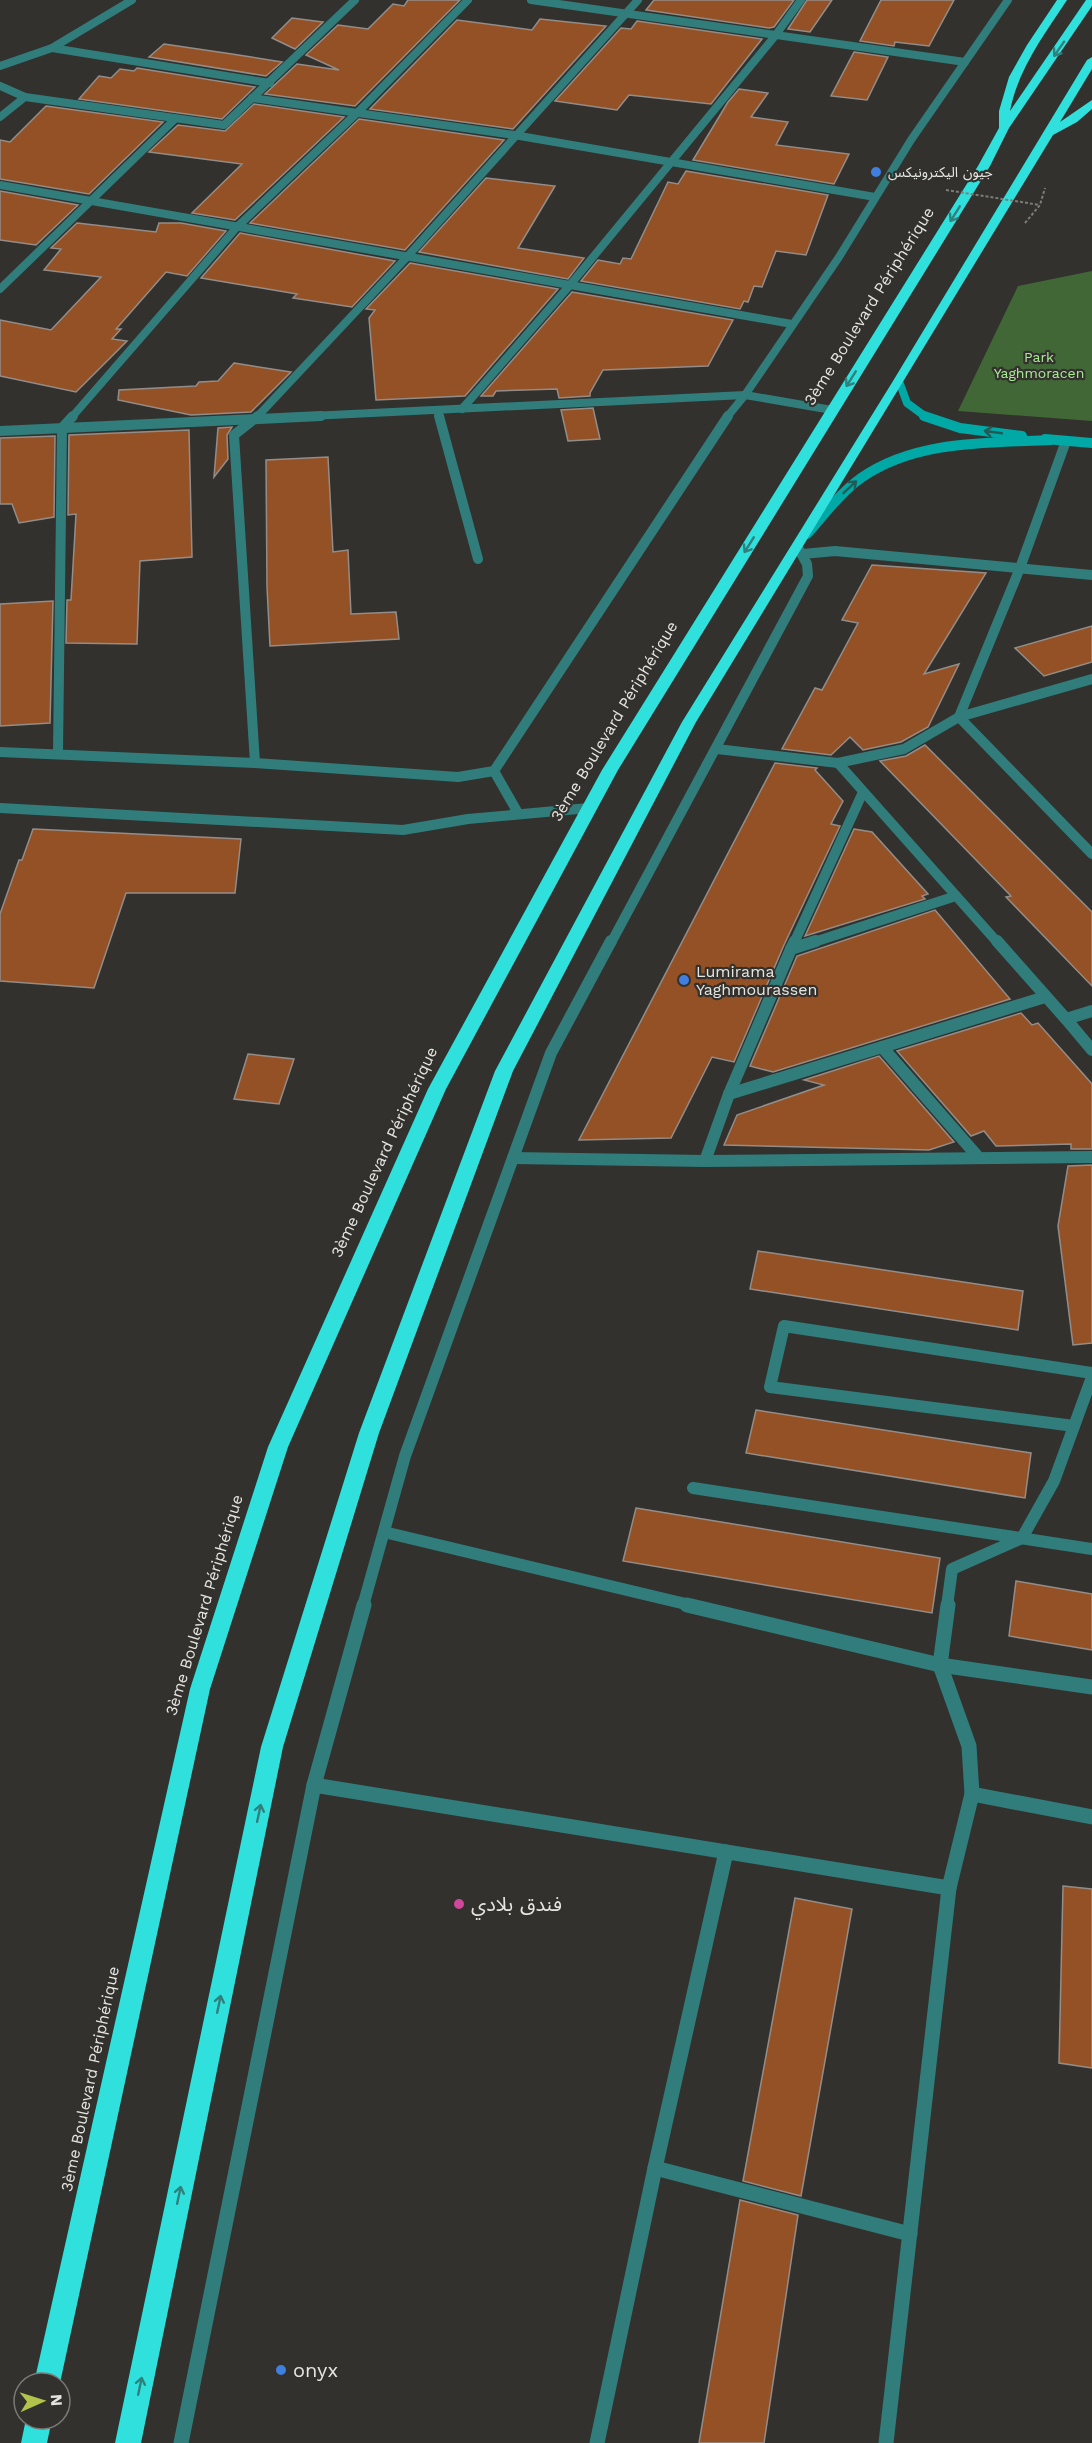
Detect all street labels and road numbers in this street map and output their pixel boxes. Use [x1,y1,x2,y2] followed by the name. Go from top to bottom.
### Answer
[800,203,938,409] street label: 3ème Boulevard Périphérique
[547,618,681,824] street label: 3ème Boulevard Périphérique
[327,1044,441,1260] street label: 3ème Boulevard Périphérique
[161,1492,247,1718] street label: 3ème Boulevard Périphérique
[57,1965,123,2193] street label: 3ème Boulevard Périphérique

